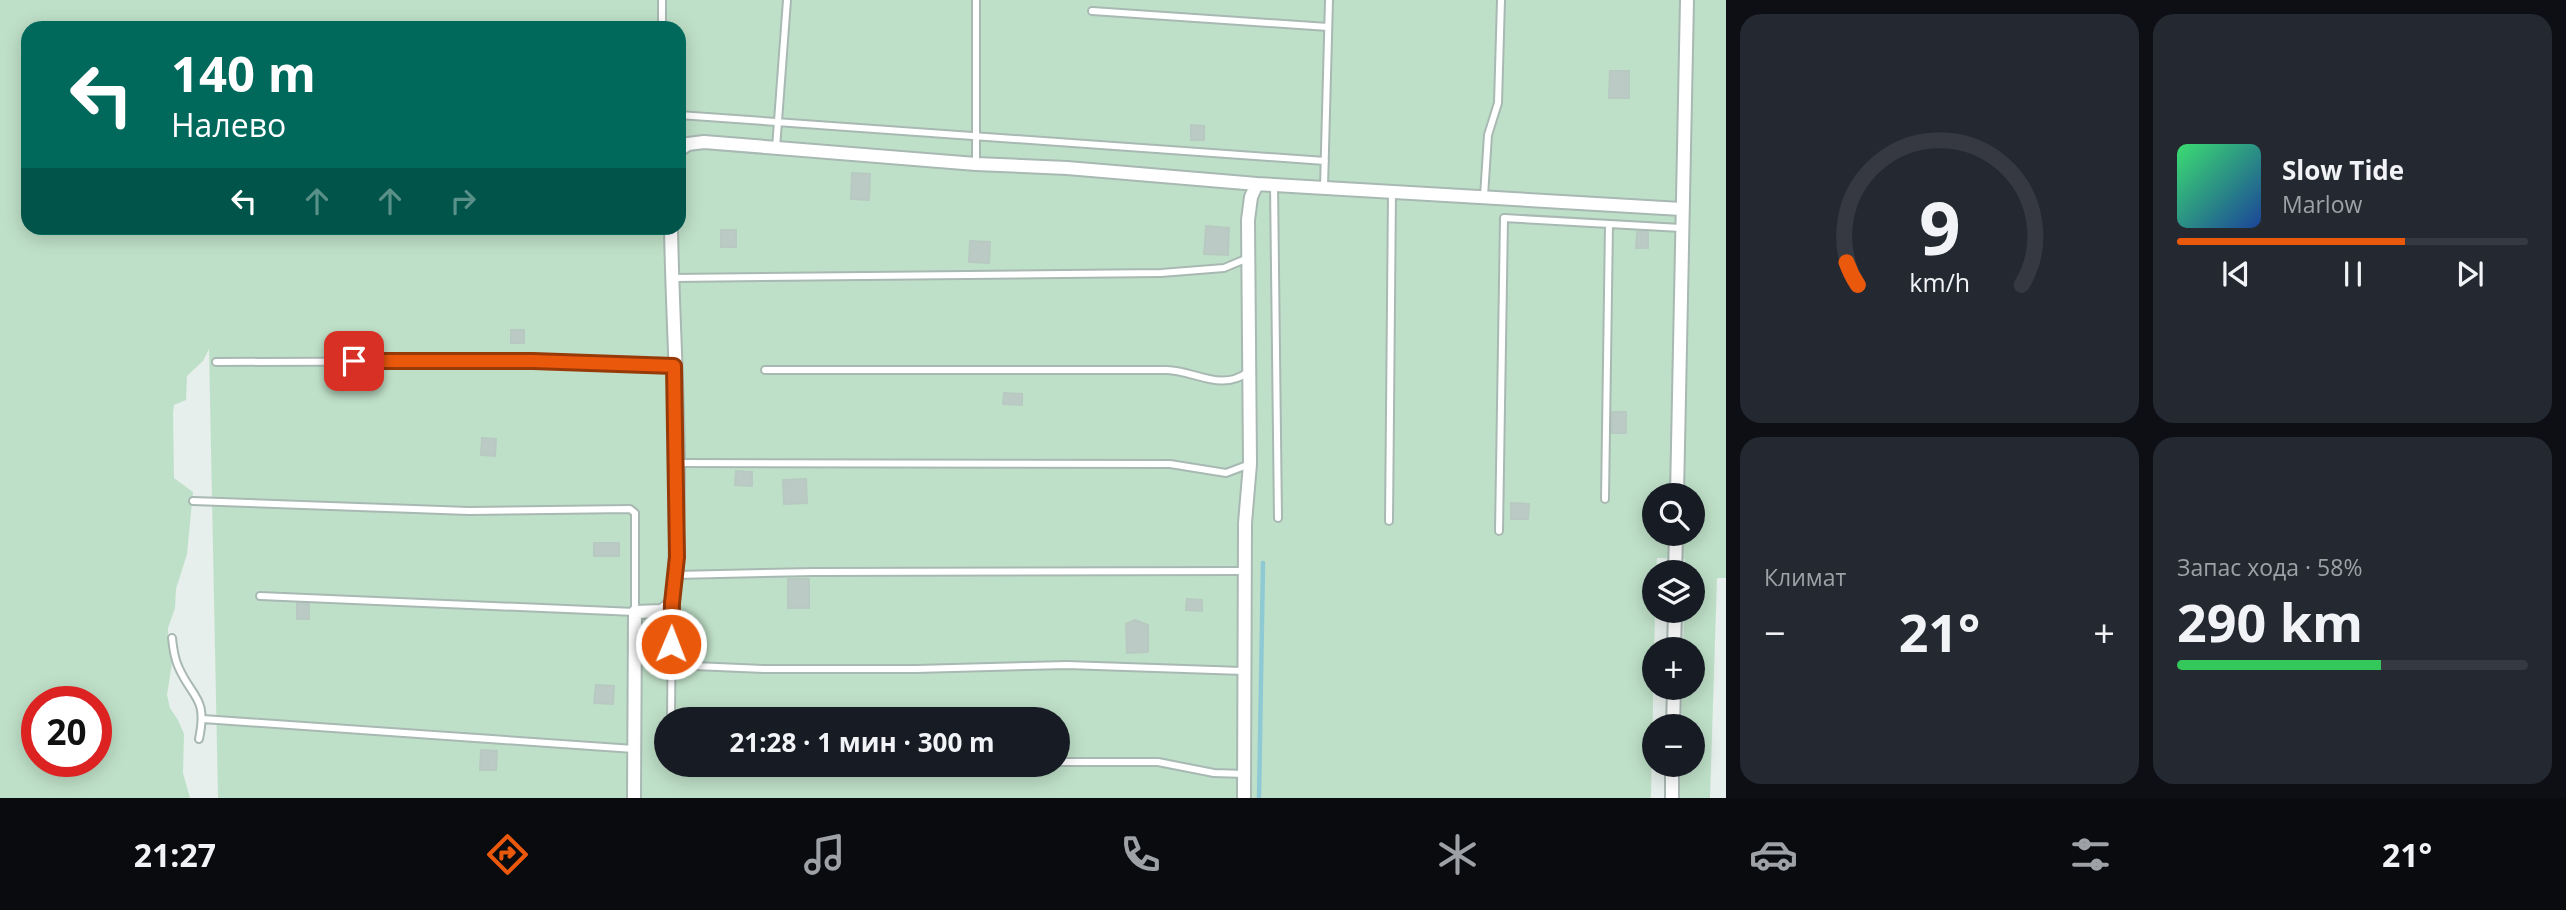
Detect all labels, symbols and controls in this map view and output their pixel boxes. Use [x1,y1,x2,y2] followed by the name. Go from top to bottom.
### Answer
[171,40,316,106] text: 140 m
[56,49,147,140] icon: left
[171,103,286,146] text: Налево
[2282,152,2404,188] text: Slow Tide
[1919,177,1960,276] text: 9
[225,182,263,220] icon: left
[298,182,336,220] icon: ahead
[371,182,409,220] icon: ahead
[444,182,482,220] icon: right
[2282,188,2362,220] text: Marlow
[2217,255,2255,293] icon: previous
[2334,255,2372,293] icon: pause
[2451,255,2489,293] icon: next
[1909,265,1970,299] text: km/h
[324,331,384,391] pin
[335,342,373,380] icon: arrive
[1642,483,1705,777] map controls
[1642,483,1705,546] button: search
[2177,551,2362,583] text: Запас хода · 58%
[1642,560,1705,623] button: layers
[1764,561,1846,593] text: Климат
[2177,586,2363,657] text: 290 km
[1899,596,1980,667] text: 21°
[1764,606,1786,658] text: −
[2093,606,2115,658] text: +
[634,607,708,681] position arrow
[1642,637,1705,700] button: +
[21,686,112,777] speed limit sign: 20
[1642,714,1705,777] button: −
[729,724,995,760] text: 21:28 · 1 мин · 300 m
[483,830,532,879] icon: directions
[800,830,849,879] icon: music
[1116,830,1165,879] icon: phone
[1433,830,1482,879] icon: climate
[1749,830,1798,879] icon: car
[2066,830,2115,879] icon: filters
[134,833,216,876] text: 21:27
[2382,833,2432,876] text: 21°

